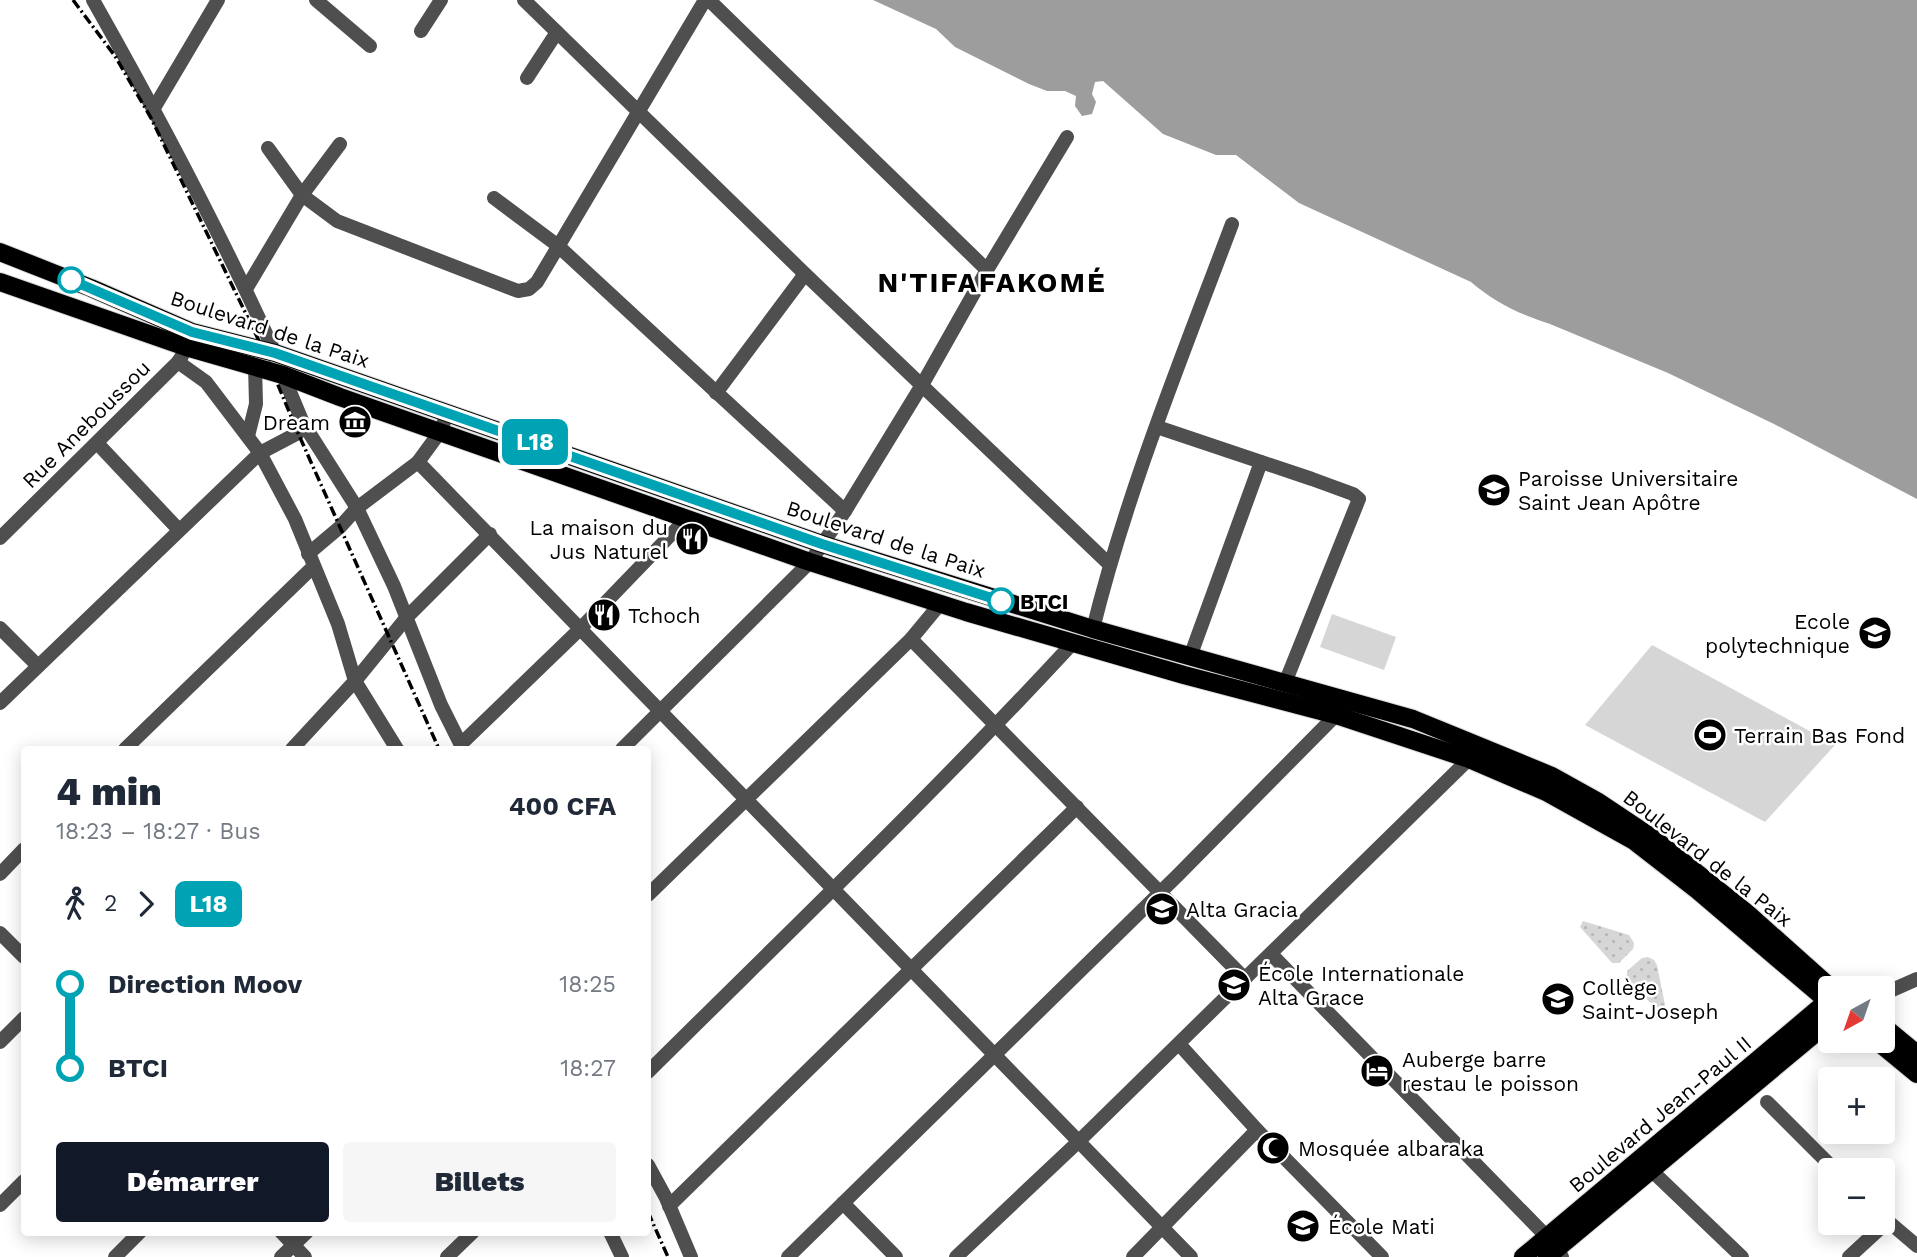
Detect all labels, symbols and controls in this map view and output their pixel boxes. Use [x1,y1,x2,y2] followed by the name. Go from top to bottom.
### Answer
[877,266,1107,299] district label: N'TIFAFAKOMÉ
[58,267,84,293] unlabelled marker
[167,285,373,373] street label: Boulevard de la Paix
[17,355,155,493] street label: Rue Aneboussou
[336,403,374,441] museum icon: Dream
[263,410,330,435] place label: Dream
[495,419,575,465] line badge: L18
[516,428,554,456] text: L18
[1518,466,1738,515] place label: Paroisse Universitaire Saint Jean Apôtre
[1475,471,1513,509] school or university icon: Paroisse Universitaire Saint Jean Apôtre
[783,495,989,583] street label: Boulevard de la Paix
[529,515,669,564] place label: La maison du Jus Naturel
[673,520,711,558] restaurant icon: La maison du Jus Naturel
[988,588,1014,614] marker: BTCI
[1020,589,1068,614] place label: BTCI
[585,596,623,634] restaurant icon: Tchoch
[628,603,701,628] place label: Tchoch
[1705,609,1850,658] place label: Ecole polytechnique
[1856,614,1894,652] school or university icon: Ecole polytechnique
[1691,716,1729,754] sports icon: Terrain Bas Fond
[1734,723,1905,748] place label: Terrain Bas Fond
[56,770,162,814] text: 4 min
[1619,784,1797,932] street label: Boulevard de la Paix
[509,791,616,821] text: 400 CFA
[56,818,261,845] text: 18:23 – 18:27 · Bus
[56,885,94,923] icon: walk
[127,885,165,923] icon: forward
[104,890,117,917] text: 2
[189,890,228,918] text: L18
[1143,890,1181,928] school or university icon: Alta Gracia
[1186,897,1298,922] place label: Alta Gracia
[1258,961,1464,1010] place label: École Internationale Alta Grace
[1215,966,1253,1004] school or university icon: École Internationale Alta Grace
[108,969,302,999] text: Direction Moov
[559,971,616,998] text: 18:25
[1582,975,1719,1024] place label: Collège Saint-Joseph
[1818,976,1895,1054] north arrow
[1818,976,1895,1235] map controls
[1539,980,1577,1018] school or university icon: Collège Saint-Joseph
[1564,1030,1756,1198] street label: Boulevard Jean-Paul II
[1402,1047,1579,1096] place label: Auberge barre restau le poisson
[1358,1052,1396,1090] hotel icon: Auberge barre restau le poisson
[108,1053,168,1083] text: BTCI
[560,1055,616,1082] text: 18:27
[1818,1067,1895,1144] button: +
[1254,1129,1292,1167] mosque icon: Mosquée albaraka
[1298,1136,1484,1161] place label: Mosquée albaraka
[56,1142,329,1222] button: Démarrer
[343,1142,616,1222] button: Billets
[1818,1158,1895,1235] button: −
[1284,1207,1322,1245] school or university icon: École Mati
[1328,1214,1435,1239] place label: École Mati

